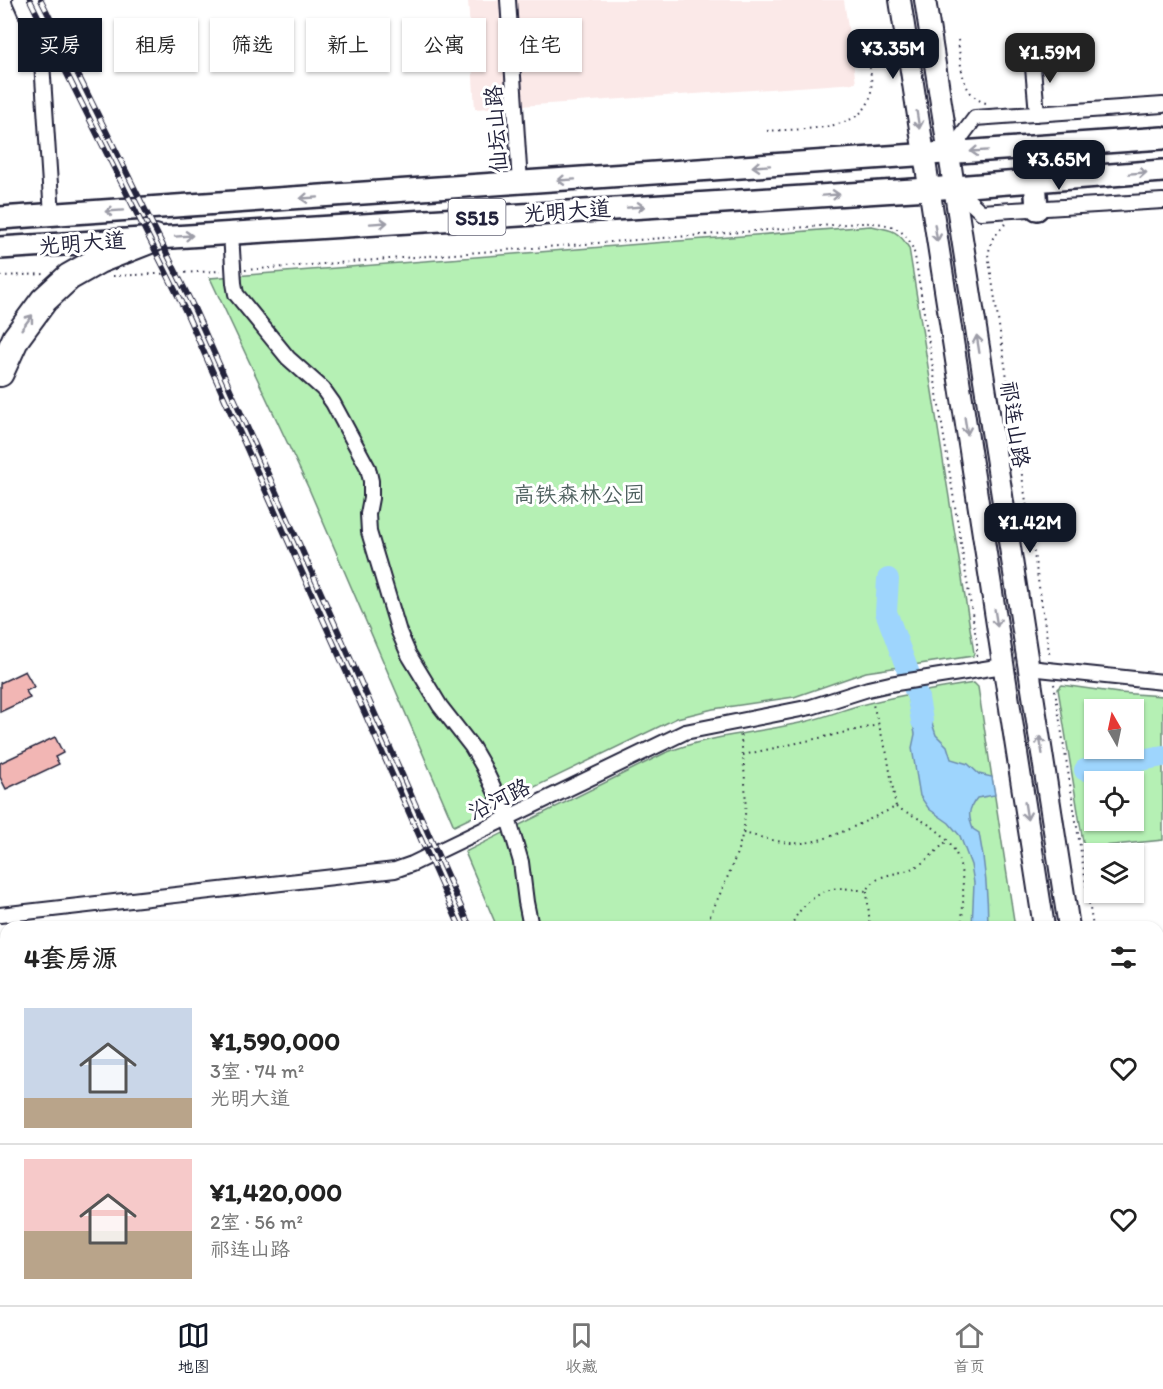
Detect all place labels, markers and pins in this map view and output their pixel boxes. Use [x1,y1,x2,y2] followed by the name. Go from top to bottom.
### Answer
[844,29,942,80] pin: ¥3.35M
[1001,33,1099,84] pin: ¥1.59M
[1010,140,1108,191] pin: ¥3.65M
[981,503,1079,554] pin: ¥1.42M

